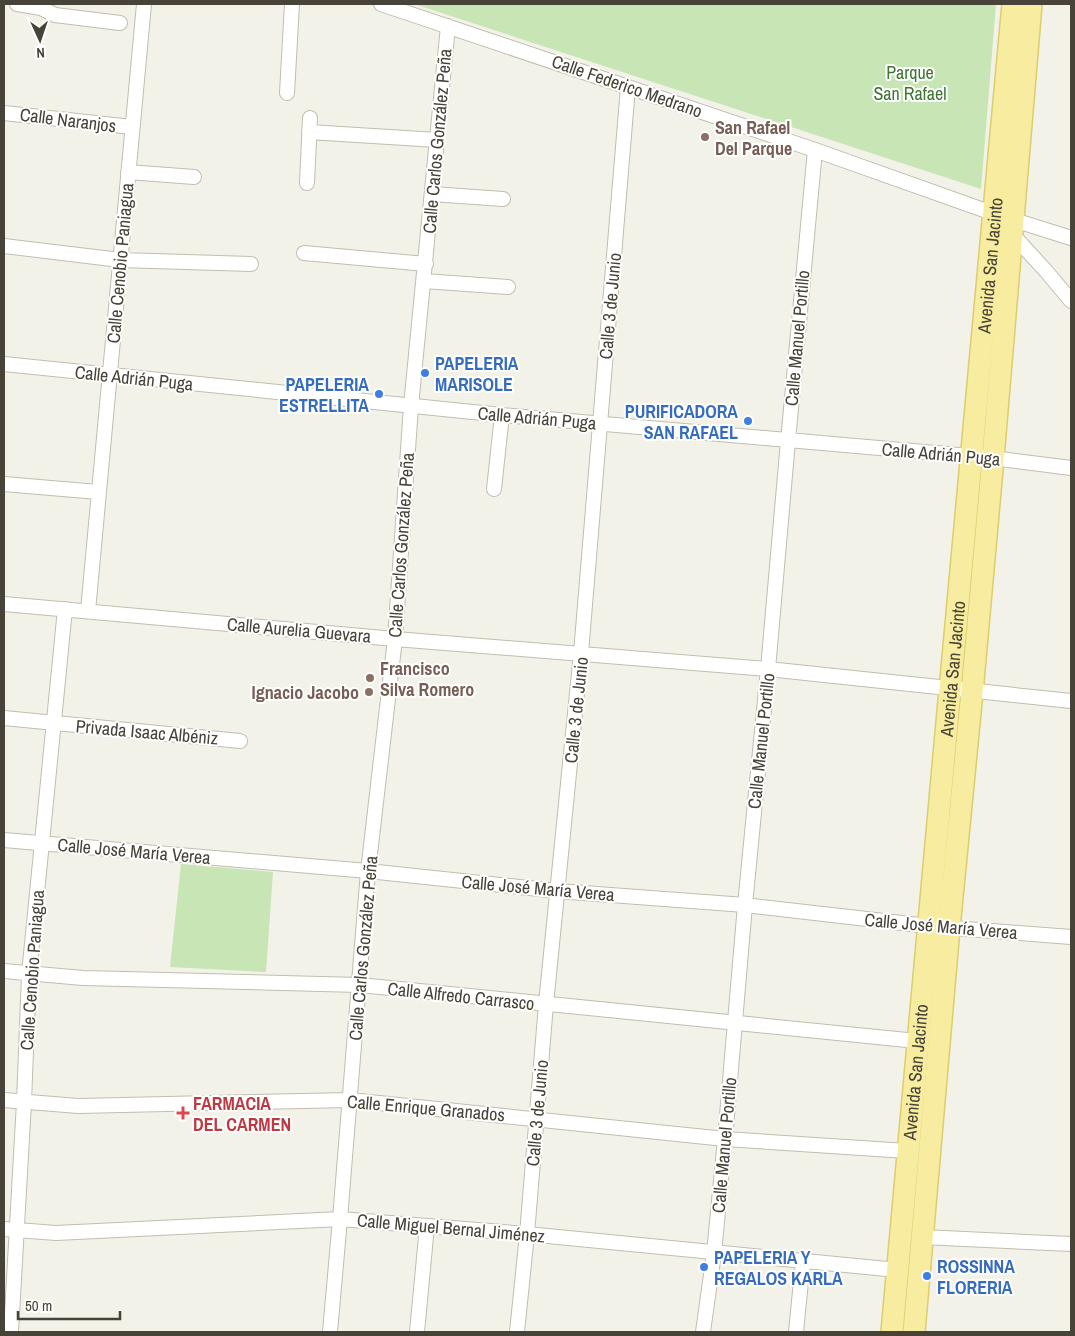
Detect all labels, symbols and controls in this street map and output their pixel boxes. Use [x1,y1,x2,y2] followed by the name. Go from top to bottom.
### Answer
[15,15,65,65] north arrow
[36,44,45,62] text: N
[416,48,458,234] street label: Calle Carlos González Peña
[548,49,706,123] street label: Calle Federico Medrano
[873,60,947,106] park label: Parque San Rafael
[18,102,118,138] street label: Calle Naranjos
[715,115,792,161] place label: San Rafael Del Parque
[699,131,711,143] marker: San Rafael Del Parque
[101,182,139,344] street label: Calle Cenobio Paniagua
[971,197,1008,335] street label: Avenida San Jacinto
[593,252,627,360] street label: Calle 3 de Junio
[779,269,815,407] street label: Calle Manuel Portillo
[435,351,519,397] place label: PAPELERIA MARISOLE
[74,359,194,397] street label: Calle Adrián Puga
[419,367,431,379] marker: PAPELERIA MARISOLE
[279,372,369,418] place label: PAPELERIA ESTRELLITA
[373,388,385,400] marker: PAPELERIA ESTRELLITA
[625,399,738,445] place label: PURIFICADORA SAN RAFAEL
[477,400,597,436] street label: Calle Adrián Puga
[742,415,754,427] marker: PURIFICADORA SAN RAFAEL
[881,436,1001,472] street label: Calle Adrián Puga
[382,452,420,638] street label: Calle Carlos González Peña
[933,600,971,739] street label: Avenida San Jacinto
[226,611,372,649] street label: Calle Aurelia Guevara
[380,656,474,702] place label: Francisco Silva Romero
[558,656,594,764] street label: Calle 3 de Junio
[364,672,376,684] marker: Francisco Silva Romero
[741,672,781,810] street label: Calle Manuel Portillo
[252,680,359,705] place label: Ignacio Jacobo
[363,686,375,698] marker: Ignacio Jacobo
[75,713,219,751] street label: Privada Isaac Albéniz
[56,832,212,870] street label: Calle José María Verea
[342,855,384,1041] street label: Calle Carlos González Peña
[460,869,616,907] street label: Calle José María Verea
[14,889,50,1051] street label: Calle Cenobio Paniagua
[863,907,1019,945] street label: Calle José María Verea
[386,976,536,1016] street label: Calle Alfredo Carrasco
[896,1003,934,1142] street label: Avenida San Jacinto
[520,1059,554,1167] street label: Calle 3 de Junio
[706,1076,742,1214] street label: Calle Manuel Portillo
[346,1089,506,1127] street label: Calle Enrique Granados
[193,1091,291,1137] place label: FARMACIA DEL CARMEN
[177,1107,189,1119] marker: FARMACIA DEL CARMEN
[356,1207,546,1249] street label: Calle Miguel Bernal Jiménez
[714,1245,843,1291] place label: PAPELERIA Y REGALOS KARLA
[937,1254,1015,1300] place label: ROSSINNA FLORERIA
[698,1261,710,1273] marker: PAPELERIA Y REGALOS KARLA
[921,1270,933,1282] marker: ROSSINNA FLORERIA
[18,1288,120,1320] scale bar
[25,1295,52,1316] text: 50 m

